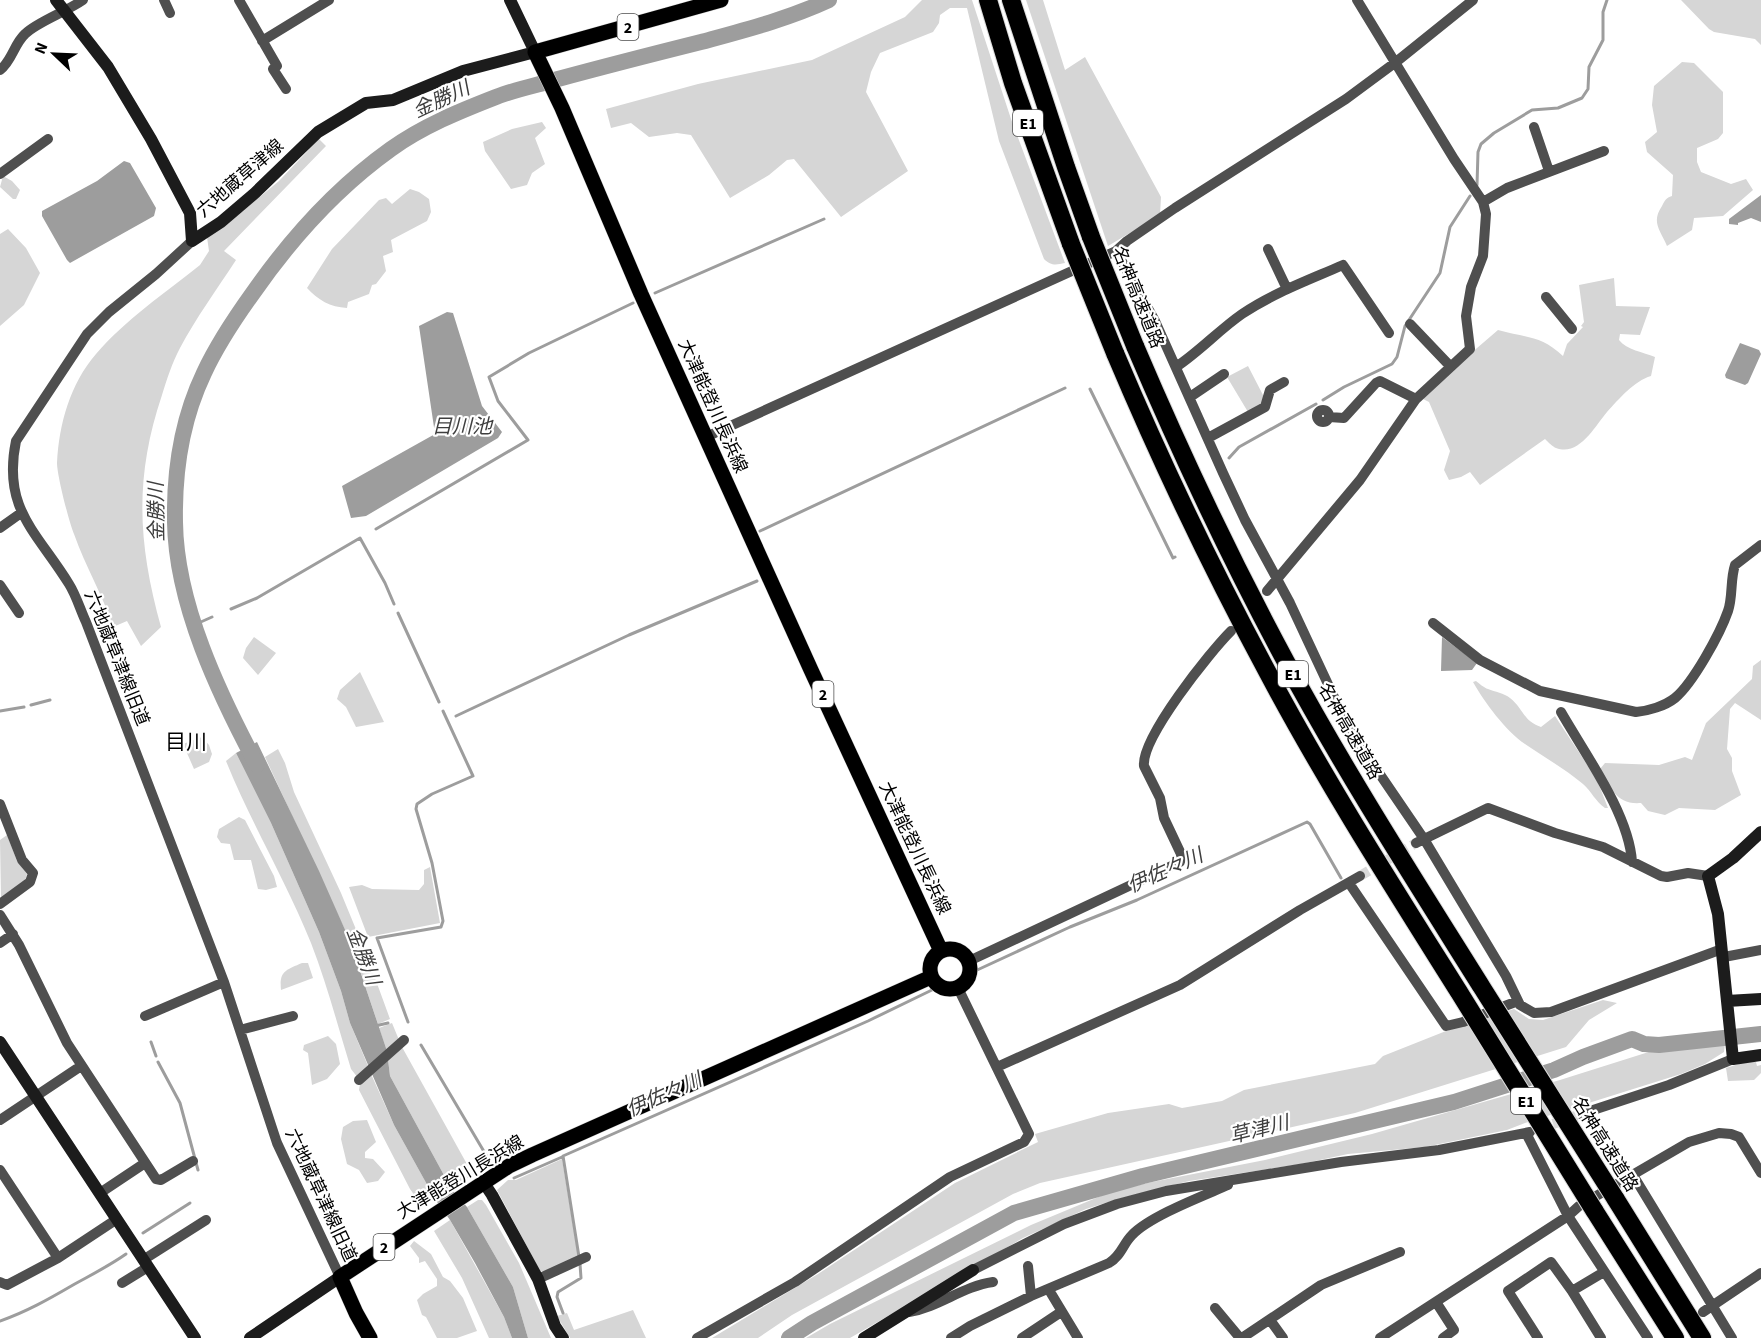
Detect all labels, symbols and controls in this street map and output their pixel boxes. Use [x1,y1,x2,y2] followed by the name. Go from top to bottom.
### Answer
[618,14,638,40] road number: 2
[24,24,84,84] north arrow
[29,39,53,58] text: N
[408,74,476,125] water label: 金勝川
[1013,110,1043,136] road number: E1
[191,134,289,223] street label: 六地蔵草津線
[1106,242,1169,352] street label: 名神高速道路
[672,335,753,477] street label: 大津能登川長浜線
[432,413,494,441] water label: 目川池
[142,480,172,542] water label: 金勝川
[78,587,155,730] street label: 六地蔵草津線旧道
[1278,661,1308,687] road number: E1
[1312,678,1387,784] street label: 名神高速道路
[812,681,834,707] road number: 2
[165,727,207,757] district label: 目川
[873,778,956,919] street label: 大津能登川長浜線
[1123,841,1209,900] water label: 伊佐々川
[339,923,388,991] water label: 金勝川
[622,1065,708,1124] water label: 伊佐々川
[1511,1088,1541,1114] road number: E1
[1565,1092,1644,1197] street label: 名神高速道路
[1227,1109,1294,1151] water label: 草津川
[279,1125,362,1266] street label: 六地蔵草津線旧道
[392,1130,528,1225] street label: 大津能登川長浜線
[374,1234,394,1260] road number: 2

